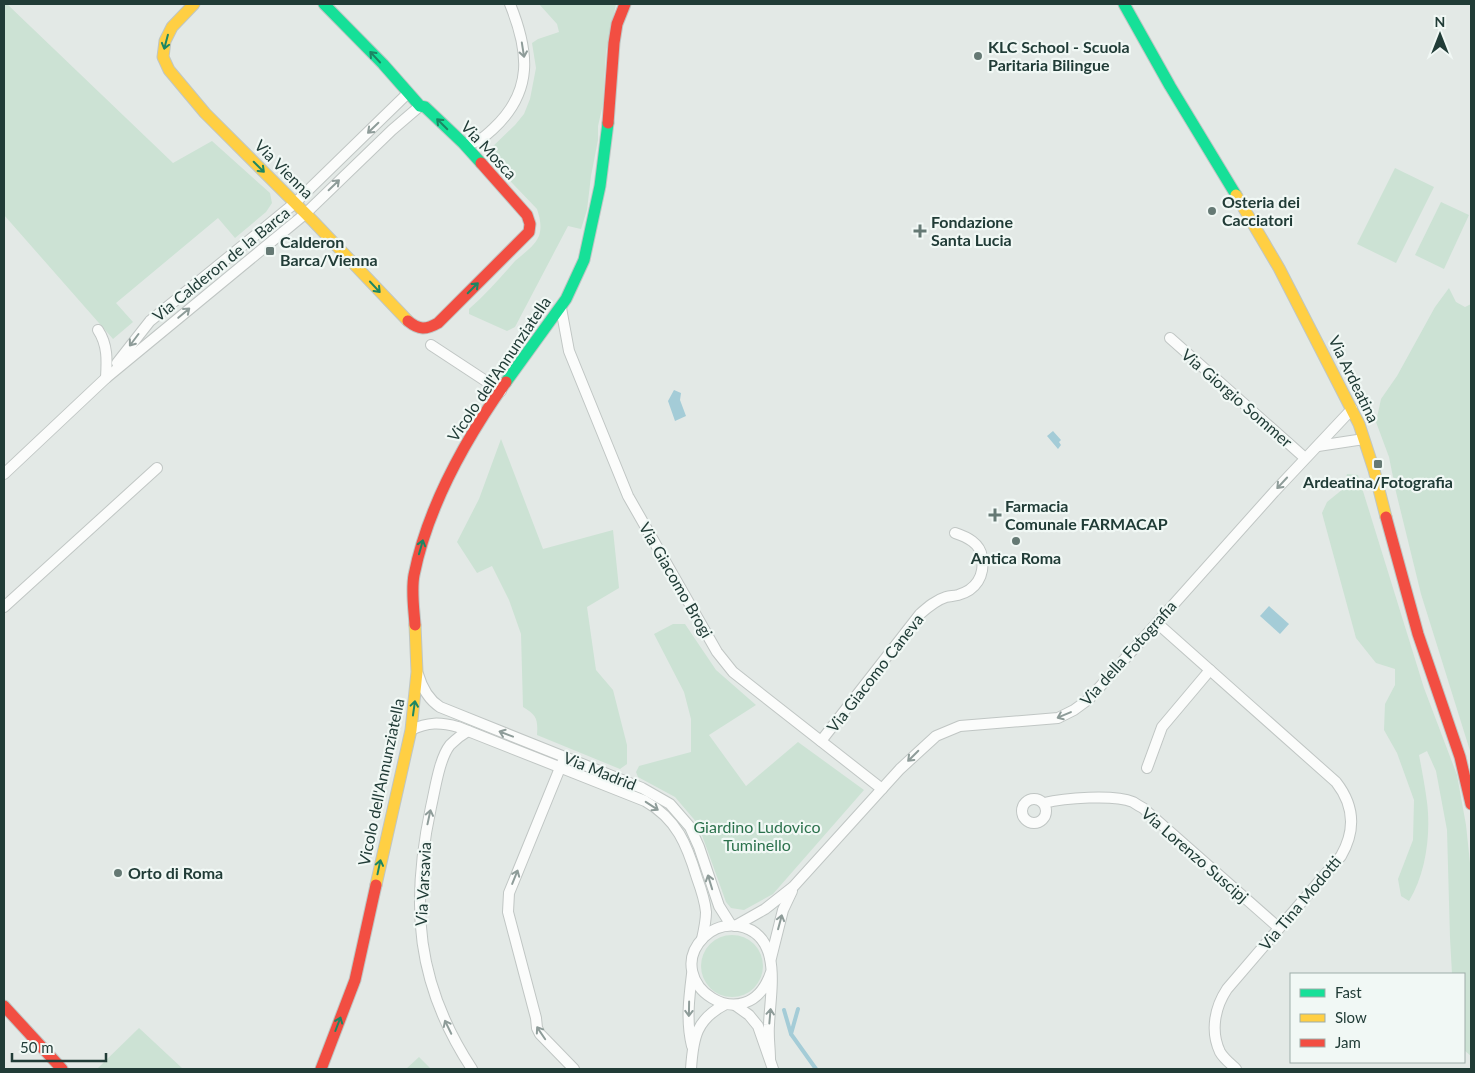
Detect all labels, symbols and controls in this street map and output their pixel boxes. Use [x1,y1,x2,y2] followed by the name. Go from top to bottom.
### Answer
[1415,10,1465,60] north arrow
[1435,13,1445,30] text: N
[161,34,170,50] one-way arrow
[988,37,1130,74] place label: KLC School - Scuola Paritaria Bilingue
[519,42,529,58] one-way arrow
[369,50,381,63] one-way arrow
[972,50,984,62] marker: KLC School - Scuola Paritaria Bilingue
[458,117,521,183] street label: Via Mosca
[435,118,448,130] one-way arrow
[366,122,379,134] one-way arrow
[251,135,318,202] street label: Via Vienna
[253,161,265,173] one-way arrow
[328,180,340,192] one-way arrow
[1222,192,1300,229] place label: Osteria dei Cacciatori
[148,203,293,325] street label: Via Calderon de la Barca
[1206,205,1218,217] marker: Osteria dei Cacciatori
[931,212,1013,249] place label: Fondazione Santa Lucia
[913,224,927,238] marker: Fondazione Santa Lucia
[280,232,378,269] place label: Calderon Barca/Vienna
[264,245,276,257] marker: Calderon Barca/Vienna
[369,281,381,294] one-way arrow
[467,282,479,295] one-way arrow
[443,293,554,445] street label: Vicolo dell'Annunziatella
[177,308,190,319] one-way arrow
[1325,332,1384,425] street label: Via Ardeatina
[129,333,140,346] one-way arrow
[1178,344,1297,451] street label: Via Giorgio Sommer
[1372,458,1384,470] marker: Ardeatina/Fotografia
[1302,472,1453,491] place label: Ardeatina/Fotografia
[1277,476,1288,489] one-way arrow
[1005,496,1168,533] place label: Farmacia Comunale FARMACAP
[989,509,1001,521] marker: Farmacia Comunale FARMACAP
[636,519,717,641] street label: Via Giacomo Brogi
[1010,535,1022,547] marker: Antica Roma
[417,539,427,555] one-way arrow
[970,548,1061,567] place label: Antica Roma
[1076,596,1180,709] street label: Via della Fotografia
[823,610,927,736] street label: Via Giacomo Caneva
[353,696,408,867] street label: Vicolo dell'Annunziatella
[409,701,419,717] one-way arrow
[1057,710,1072,720] one-way arrow
[499,729,514,738] one-way arrow
[561,747,639,794] street label: Via Madrid
[907,750,919,762] one-way arrow
[645,802,659,812] one-way arrow
[1138,803,1253,906] street label: Via Lorenzo Suscipj
[425,809,434,825] one-way arrow
[694,817,820,854] park label: Giardino Ludovico Tuminello
[411,841,434,927] street label: Via Varsavia
[1255,852,1345,954] street label: Via Tina Modotti
[375,859,384,875] one-way arrow
[128,863,223,882] place label: Orto di Roma
[112,867,124,879] marker: Orto di Roma
[511,870,521,885] one-way arrow
[705,874,715,890] one-way arrow
[776,914,785,930] one-way arrow
[1290,973,1465,1063] legend
[1335,983,1362,1001] text: Fast
[684,1000,694,1017] one-way arrow
[765,1008,774,1024] one-way arrow
[1335,1008,1367,1026] text: Slow
[334,1016,343,1032] one-way arrow
[443,1020,452,1035] one-way arrow
[536,1026,546,1040] one-way arrow
[12,1030,106,1062] scale bar
[1335,1033,1361,1051] text: Jam
[20,1038,54,1056] text: 50 m

